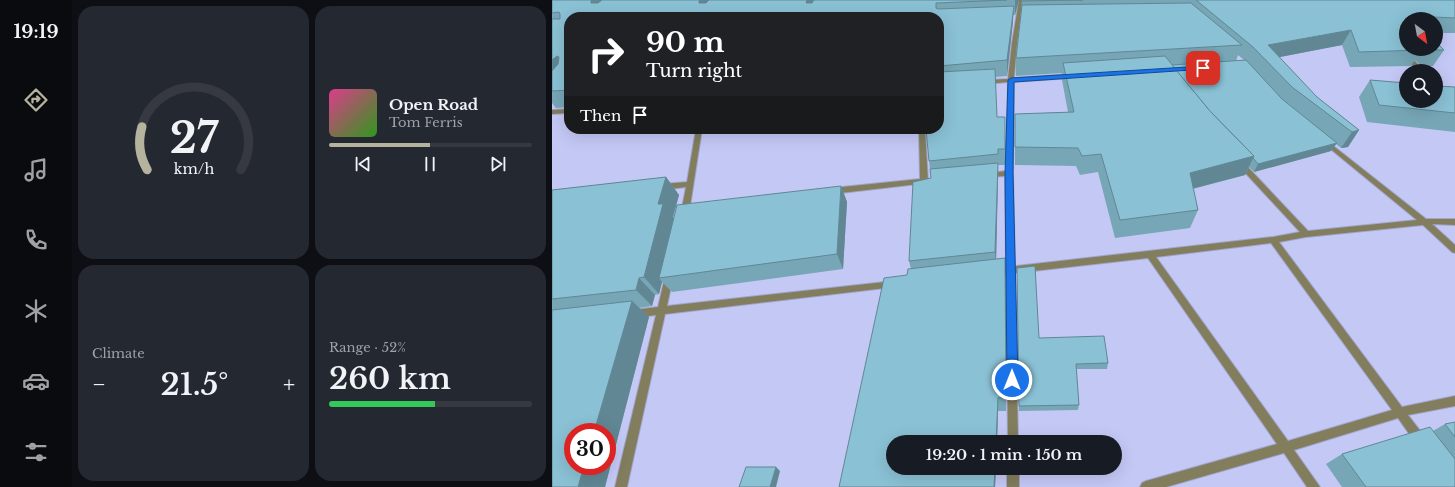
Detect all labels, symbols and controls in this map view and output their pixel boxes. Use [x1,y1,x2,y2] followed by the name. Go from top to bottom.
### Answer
[1399,12,1443,56] north arrow
[1399,12,1443,108] map controls
[13,21,59,43] text: 19:19
[646,25,724,60] text: 90 m
[580,28,632,80] icon: right
[1186,51,1220,85] pin
[1192,57,1214,79] icon: arrive
[646,60,742,82] text: Turn right
[1399,64,1443,108] button: search
[22,86,50,114] icon: directions
[389,95,478,114] text: Open Road
[629,104,651,126] icon: arrive
[580,106,621,125] text: Then
[169,113,218,164] text: 27
[389,114,463,131] text: Tom Ferris
[352,153,374,175] icon: previous
[419,153,441,175] icon: pause
[487,153,509,175] icon: next
[22,156,50,184] icon: music
[173,160,214,178] text: km/h
[22,226,50,254] icon: phone
[22,297,50,325] icon: climate
[329,339,406,356] text: Range · 52%
[92,345,145,362] text: Climate
[991,359,1033,401] position arrow
[329,360,451,397] text: 260 km
[160,366,228,403] text: 21.5°
[22,367,50,395] icon: car
[92,371,106,398] text: −
[283,371,295,398] text: +
[564,423,616,475] speed limit sign: 30
[22,438,50,466] icon: filters
[926,445,1082,464] text: 19:20 · 1 min · 150 m

